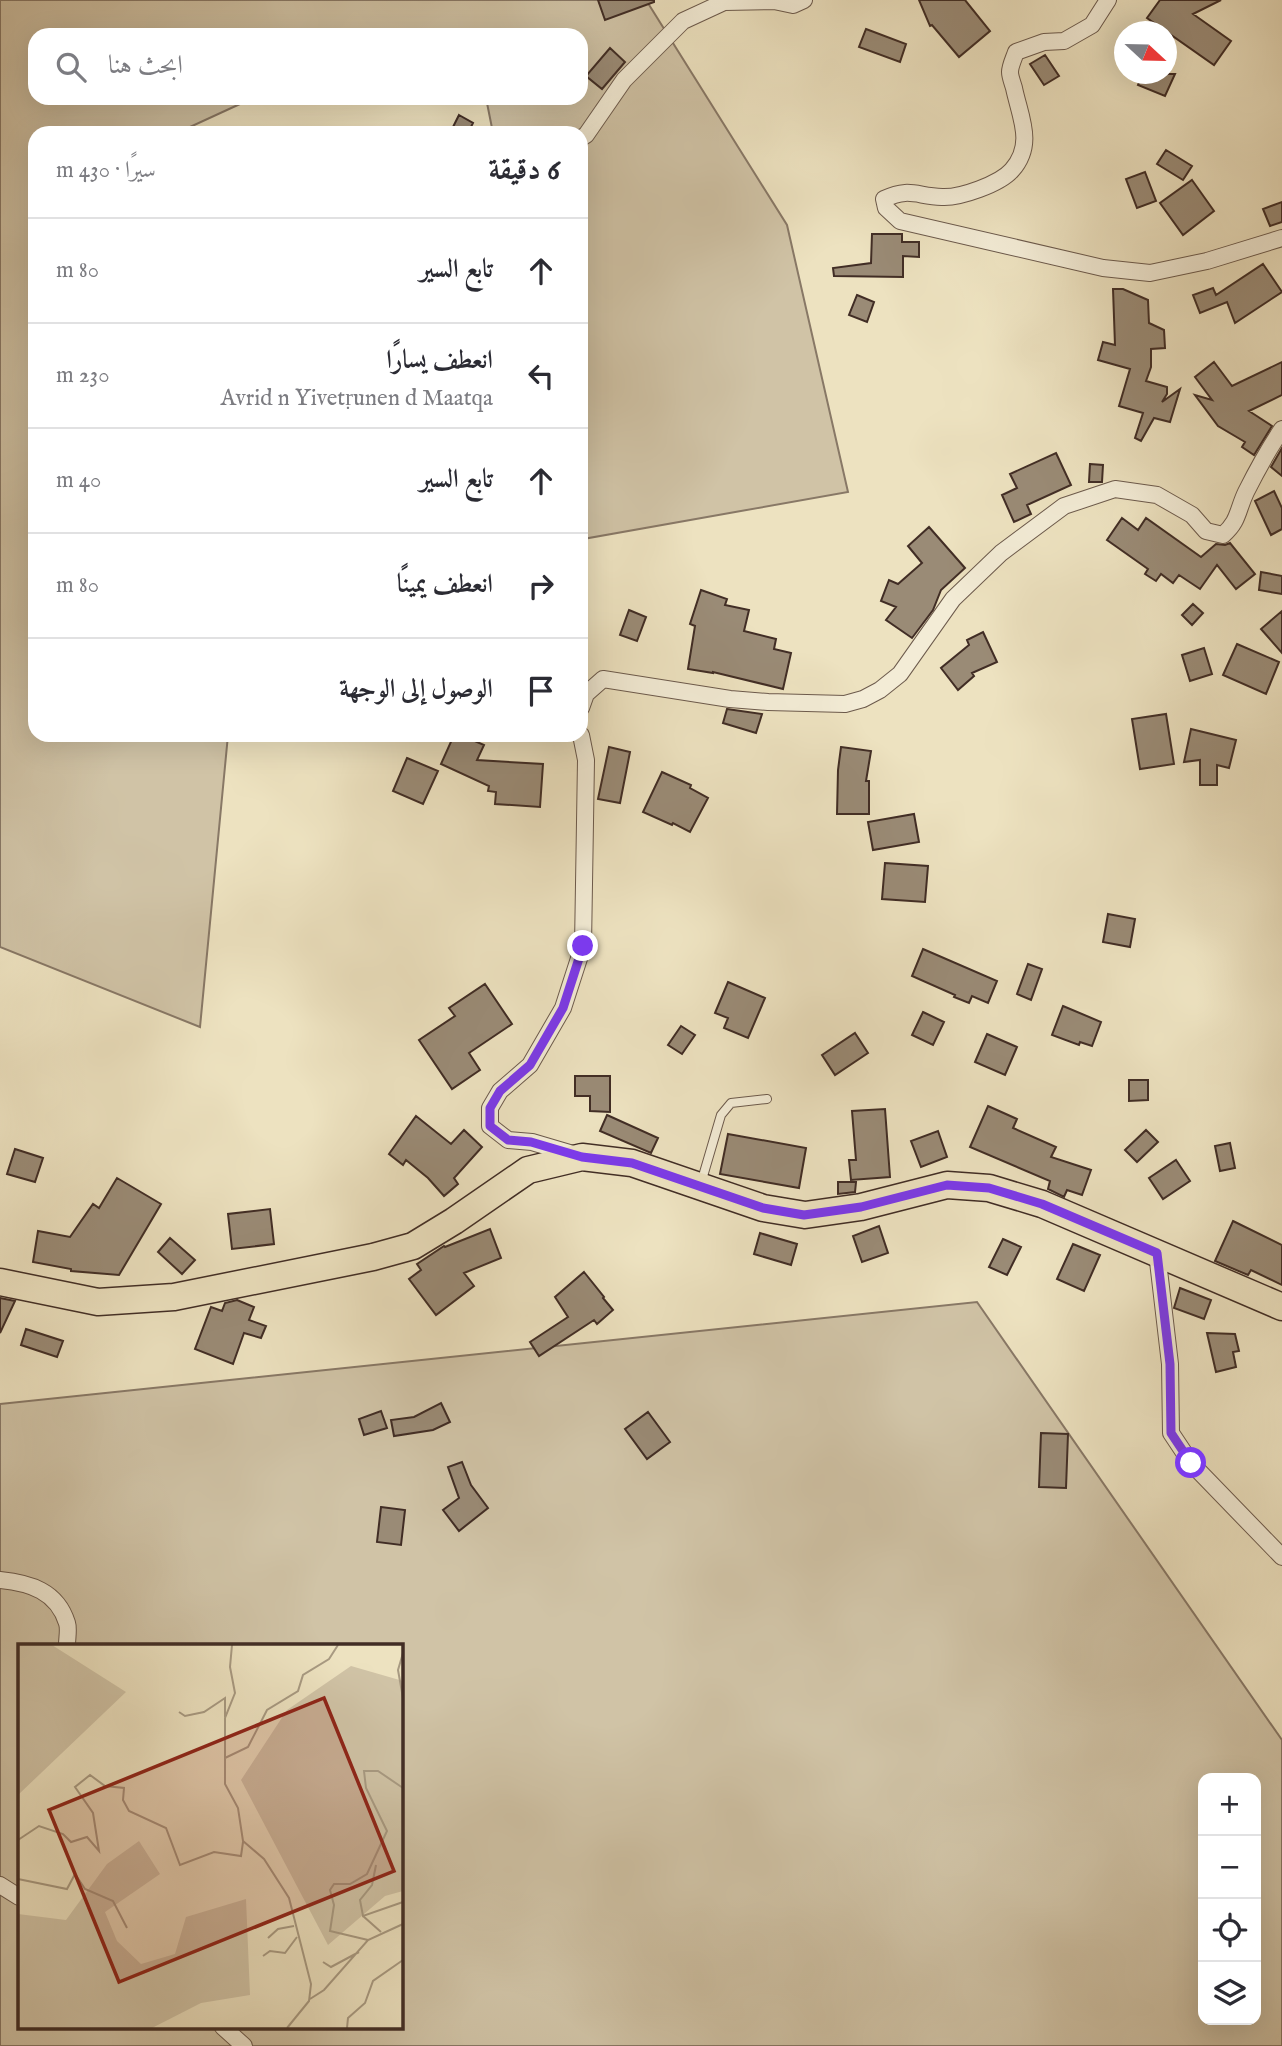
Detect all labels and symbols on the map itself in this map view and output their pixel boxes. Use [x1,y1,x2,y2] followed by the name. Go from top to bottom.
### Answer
[1114,21,1177,84] north arrow
[567,930,598,961] route end
[1175,1447,1206,1478] route start
[18,1644,402,2028] inset map

